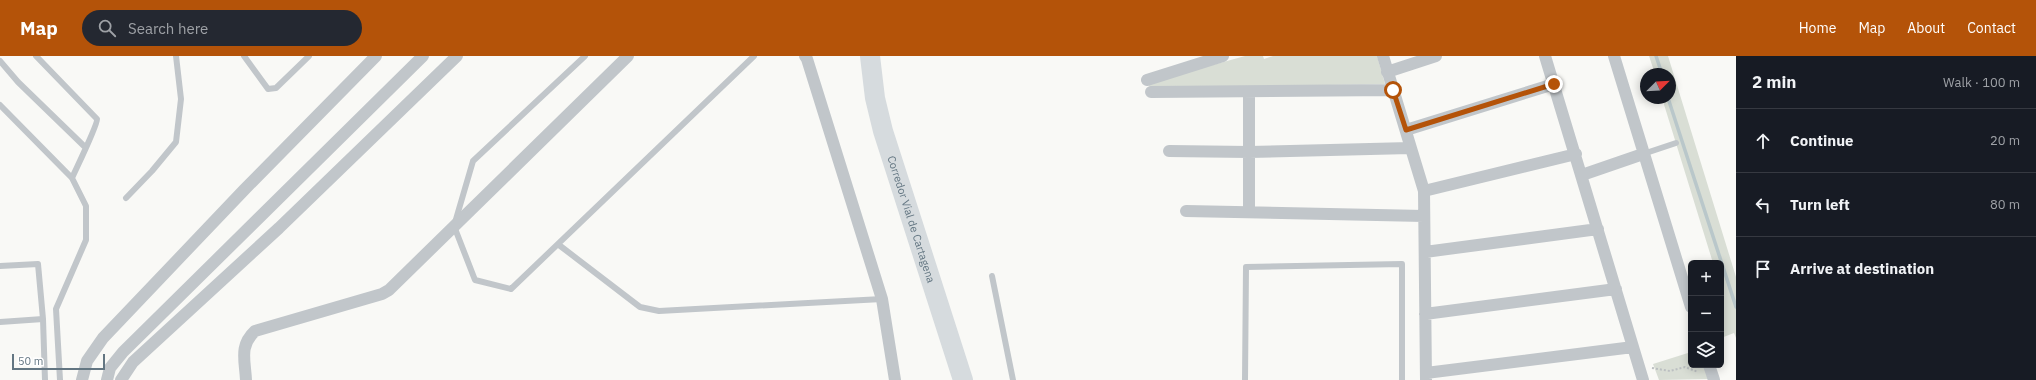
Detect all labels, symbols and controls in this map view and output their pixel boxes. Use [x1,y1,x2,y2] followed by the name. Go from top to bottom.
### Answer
[82,10,362,46] search box
[20,16,58,40] text: Map
[96,17,118,39] icon: search
[128,19,208,38] text: Search here
[1799,19,1836,37] text: Home
[1858,19,1885,37] text: Map
[1907,19,1945,37] text: About
[1967,19,2016,37] text: Contact
[1640,68,1676,104] north arrow
[1752,71,1796,93] text: 2 min
[1943,74,2020,91] text: Walk · 100 m
[1545,75,1563,93] route end
[1384,81,1402,99] route start
[1752,130,1774,152] icon: ahead
[1790,131,1854,150] text: Continue
[1990,132,2020,149] text: 20 m
[884,154,938,285] street label: Corredor Vial de Cartagena
[1752,194,1774,216] icon: left
[1790,195,1850,214] text: Turn left
[1990,196,2020,213] text: 80 m
[1752,258,1774,280] icon: arrive
[1790,259,1934,278] text: Arrive at destination
[1688,260,1724,368] map controls
[1688,260,1724,296] button: +
[1688,296,1724,332] button: −
[1688,332,1724,368] button: layers
[12,352,105,371] scale bar
[18,354,43,368] text: 50 m

